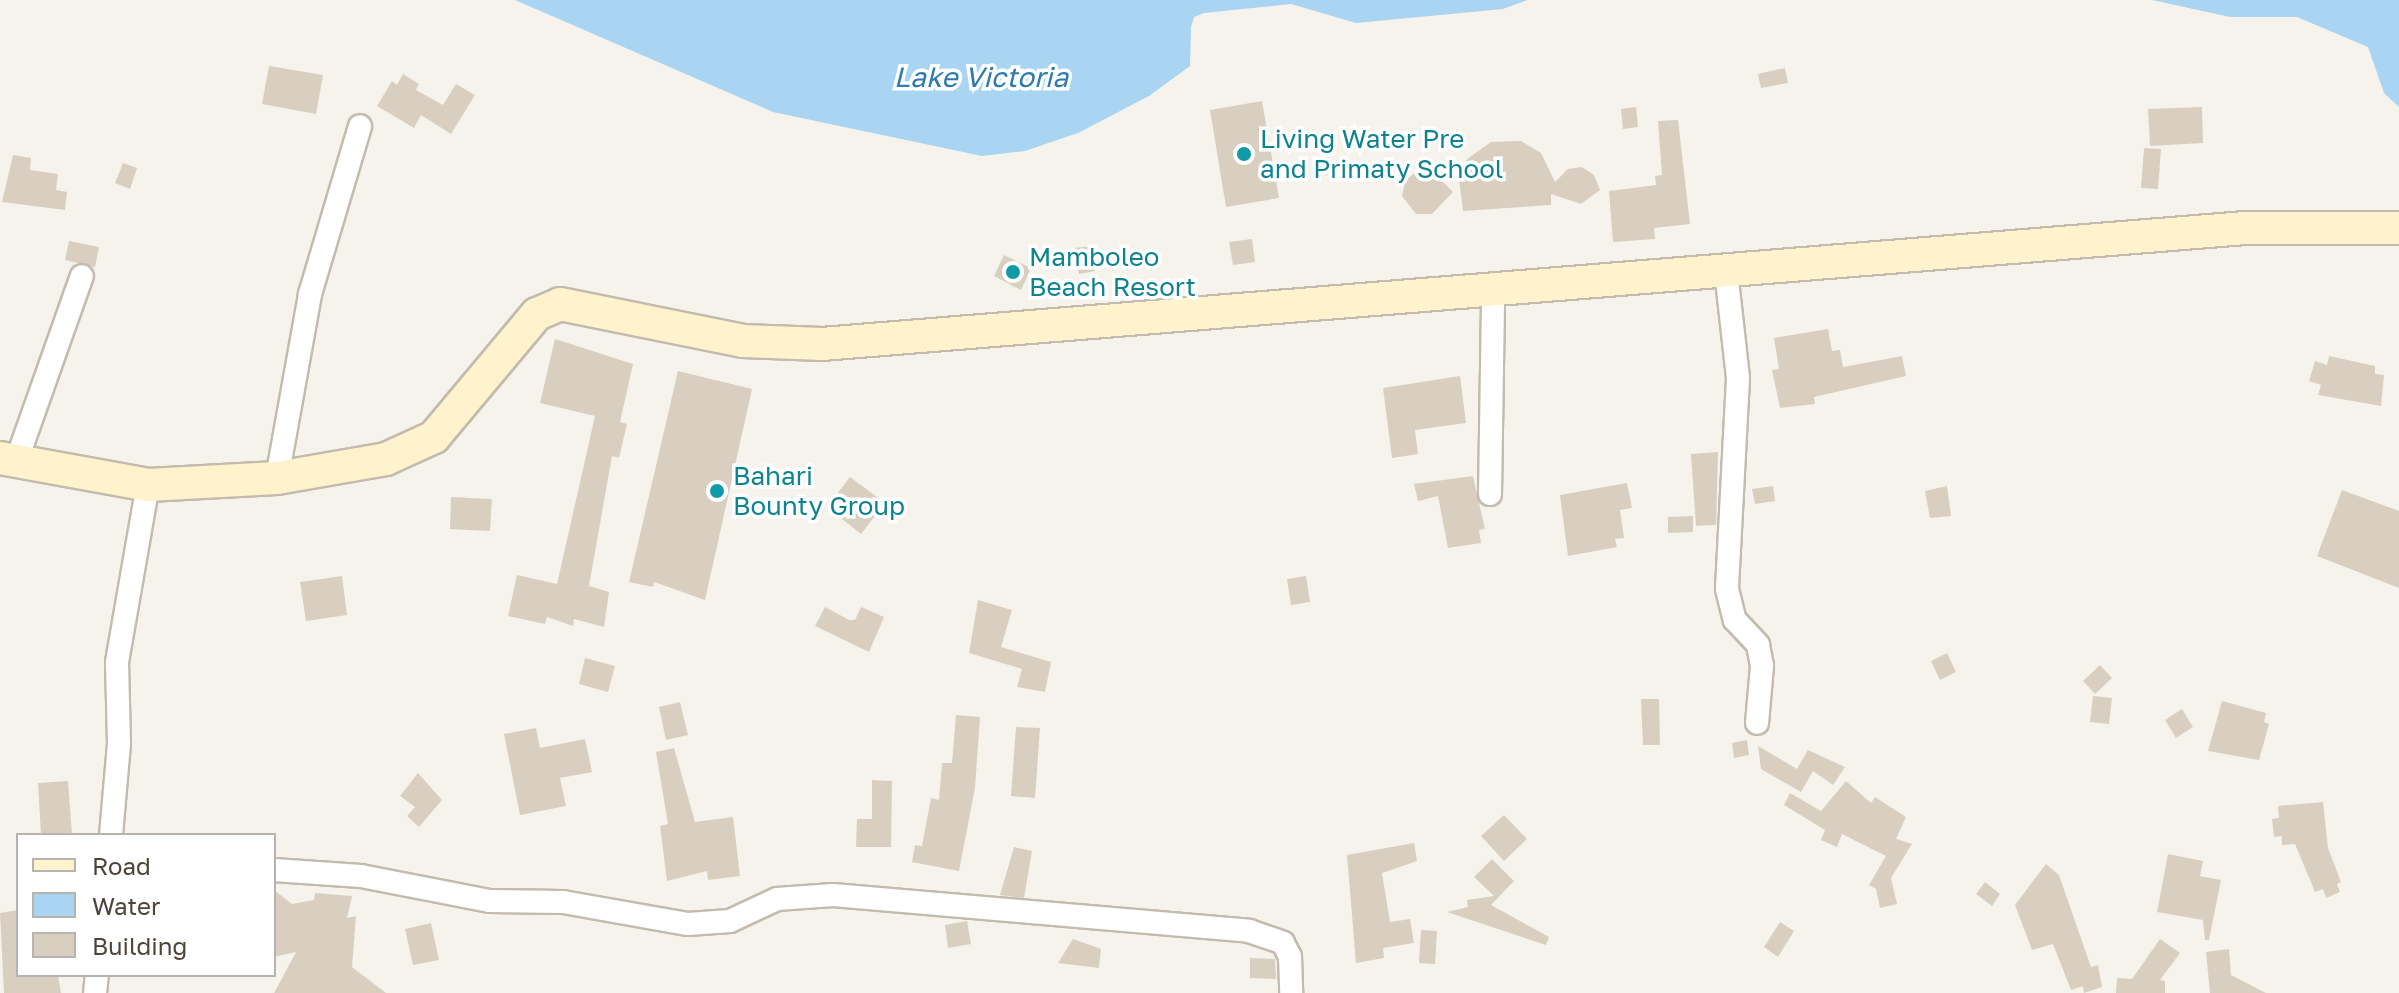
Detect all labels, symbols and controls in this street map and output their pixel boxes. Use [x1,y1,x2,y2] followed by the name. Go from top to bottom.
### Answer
[894,60,1068,94] water label: Lake Victoria
[1260,123,1503,184] place label: Living Water Pre and Primaty School
[1235,145,1253,163] marker: Living Water Pre and Primaty School
[1029,241,1196,302] place label: Mamboleo Beach Resort
[1004,263,1022,281] marker: Mamboleo Beach Resort
[733,460,905,522] place label: Bahari Bounty Group
[708,482,726,500] marker: Bahari Bounty Group
[16,833,276,977] legend
[92,851,151,880] text: Road
[92,891,160,920] text: Water
[92,931,187,960] text: Building

